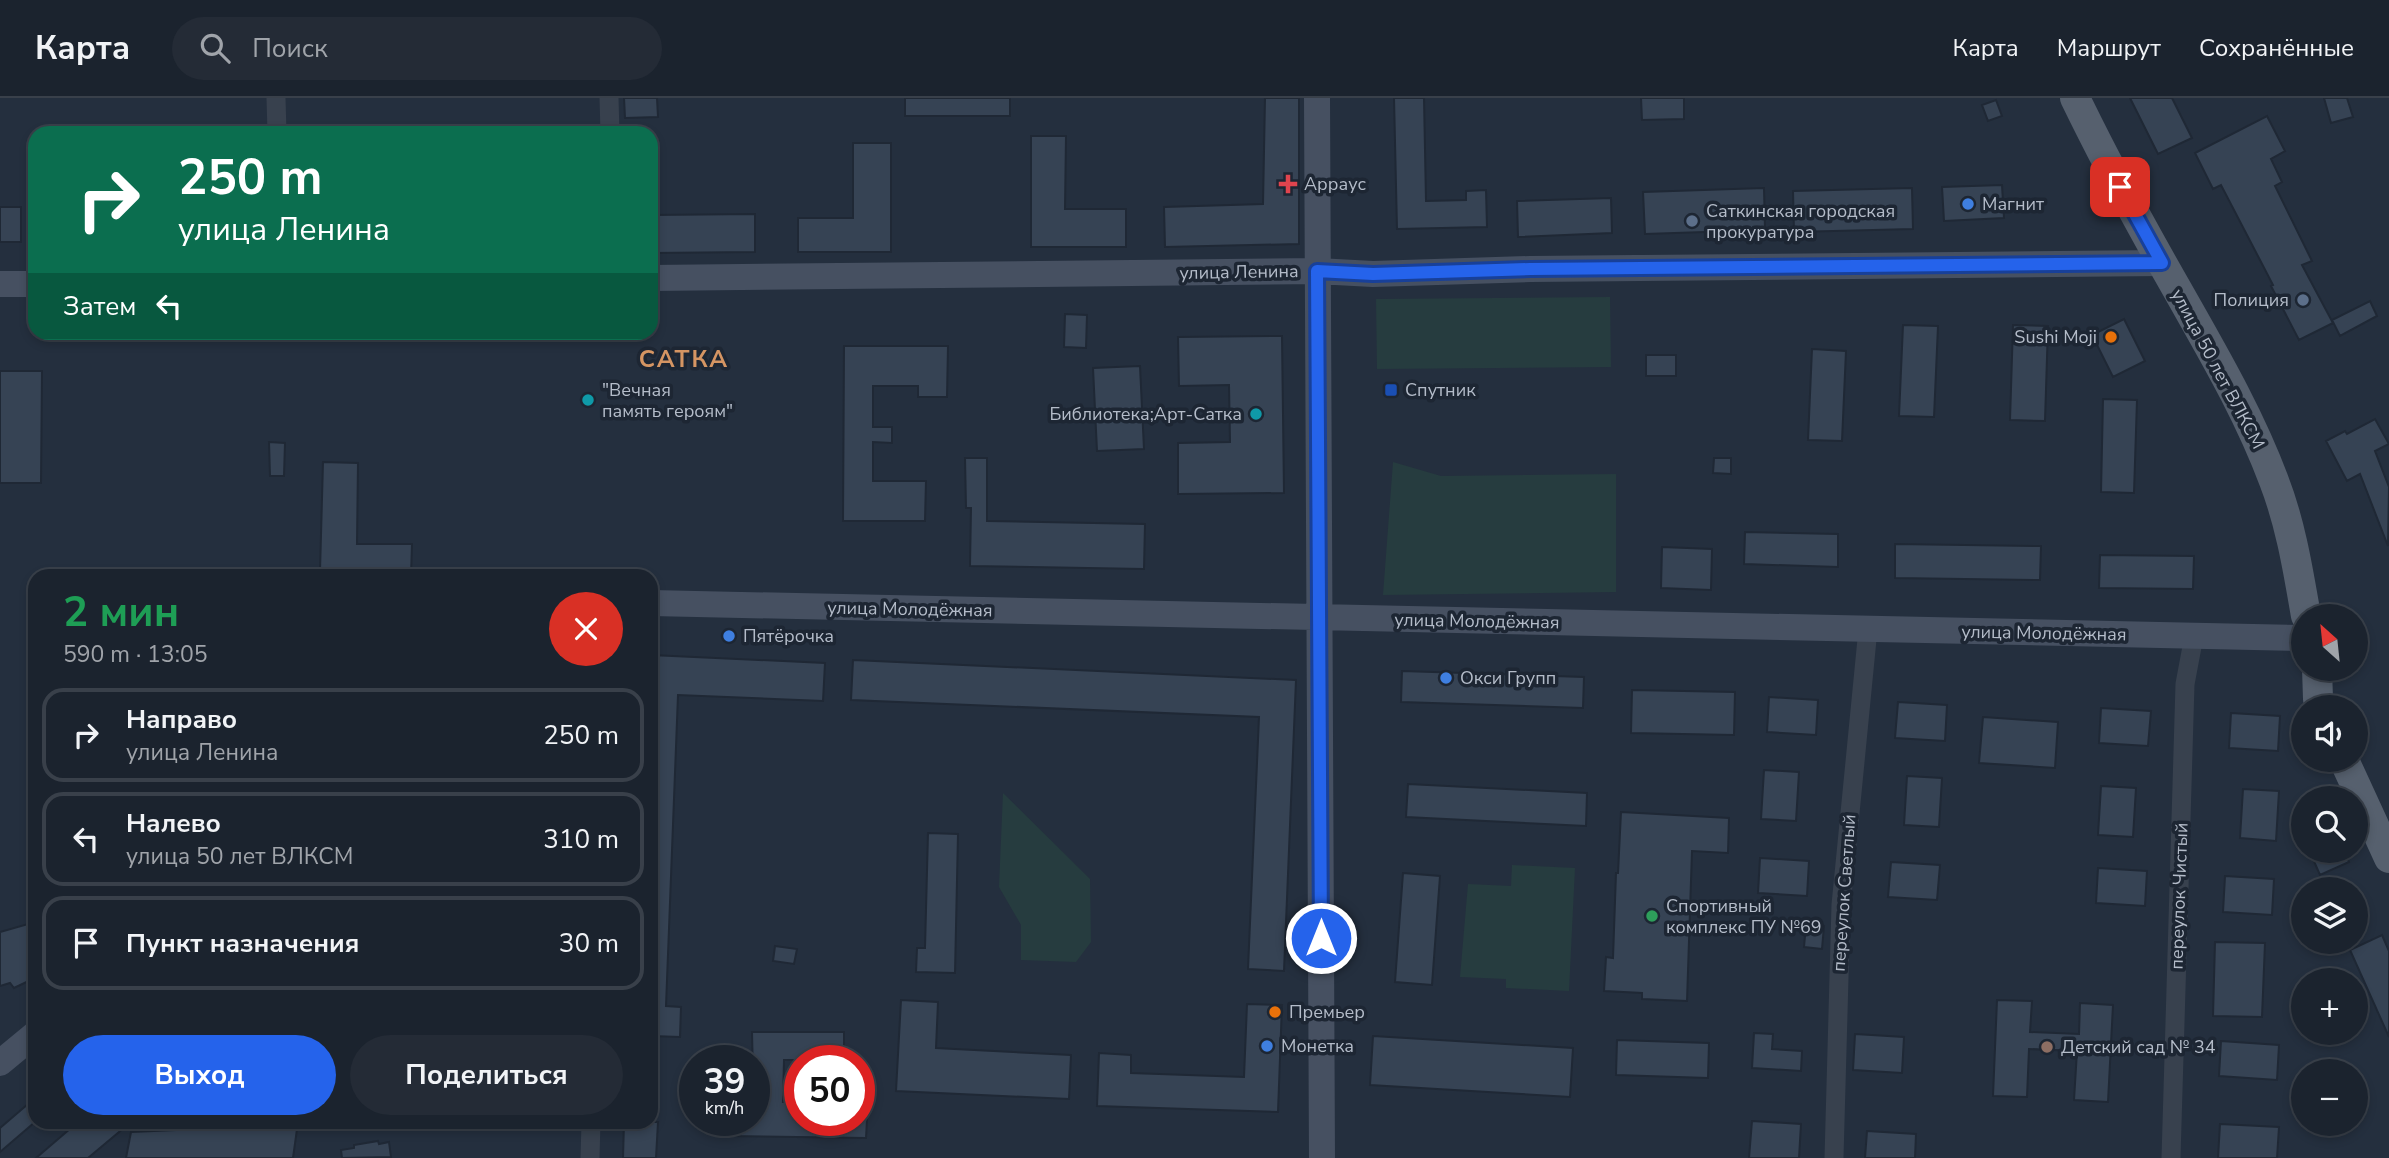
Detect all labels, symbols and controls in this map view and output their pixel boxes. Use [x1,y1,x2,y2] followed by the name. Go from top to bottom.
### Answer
[172,17,662,80] search box
[35,26,130,71] text: Карта
[196,29,234,67] icon: search
[252,31,328,66] text: Поиск
[1953,32,2019,64] text: Карта
[2057,32,2161,64] text: Маршрут
[2199,32,2354,64] text: Сохранённые
[178,144,322,211] text: 250 m
[63,154,154,245] icon: right
[2090,157,2150,217] pin
[2101,168,2139,206] icon: arrive
[1304,172,1366,196] place label: Арраус
[1278,174,1298,194] marker: Арраус
[1982,192,2044,216] place label: Магнит
[1960,196,1976,212] marker: Магнит
[1706,199,1895,244] place label: Саткинская городская прокуратура
[178,208,390,251] text: улица Ленина
[1684,213,1700,229] marker: Саткинская городская прокуратура
[1179,259,1299,285] street label: улица Ленина
[2166,285,2270,453] street label: улица 50 лет ВЛКСМ
[150,287,188,325] icon: left
[2214,288,2289,312] place label: Полиция
[63,289,136,324] text: Затем
[2295,292,2311,308] marker: Полиция
[2014,325,2097,349] place label: Sushi Moji
[2103,329,2119,345] marker: Sushi Moji
[639,343,729,375] district label: САТКА
[602,378,733,423] place label: "Вечная память героям"
[1405,378,1476,402] place label: Спутник
[1383,382,1399,398] marker: Спутник
[580,392,596,408] marker: "Вечная память героям"
[1049,402,1242,426] place label: Библиотека;Арт-Сатка
[1248,406,1264,422] marker: Библиотека;Арт-Сатка
[63,584,179,641] text: 2 мин
[549,592,623,666] button: close
[827,596,993,622] street label: улица Молодёжная
[2291,604,2368,681] north arrow
[2291,604,2368,1136] map controls
[1394,608,1560,634] street label: улица Молодёжная
[1961,620,2127,646] street label: улица Молодёжная
[743,624,834,648] place label: Пятёрочка
[721,628,737,644] marker: Пятёрочка
[63,639,208,670] text: 590 m · 13:05
[1460,666,1556,690] place label: Окси Групп
[1438,670,1454,686] marker: Окси Групп
[2291,695,2368,772] button: sound
[126,702,237,737] text: Направо
[67,716,105,754] icon: right
[543,718,619,753] text: 250 m
[126,737,278,768] text: улица Ленина
[2291,786,2368,863] button: search
[126,806,221,841] text: Налево
[1827,813,1861,973] street label: переулок Светлый
[67,820,105,858] icon: left
[543,822,619,857] text: 310 m
[2164,822,2194,970] street label: переулок Чистый
[126,841,353,872] text: улица 50 лет ВЛКСМ
[2291,877,2368,954] button: layers
[1666,894,1822,939] place label: Спортивный комплекс ПУ №69
[1284,901,1358,975] position arrow
[1644,908,1660,924] marker: Спортивный комплекс ПУ №69
[67,924,105,962] icon: arrive
[126,926,359,961] text: Пункт назначения
[559,926,619,961] text: 30 m
[2291,968,2368,1045] button: +
[1289,1000,1365,1024] place label: Премьер
[1267,1004,1283,1020] marker: Премьер
[1281,1034,1354,1058] place label: Монетка
[63,1035,336,1115] button: Выход
[350,1035,623,1115] button: Поделиться
[2061,1035,2216,1059] place label: Детский сад № 34
[1259,1038,1275,1054] marker: Монетка
[2039,1039,2055,1055] marker: Детский сад № 34
[784,1045,875,1136] speed limit sign: 50
[703,1058,746,1105] text: 39
[2291,1059,2368,1136] button: −
[705,1096,744,1120] text: km/h

